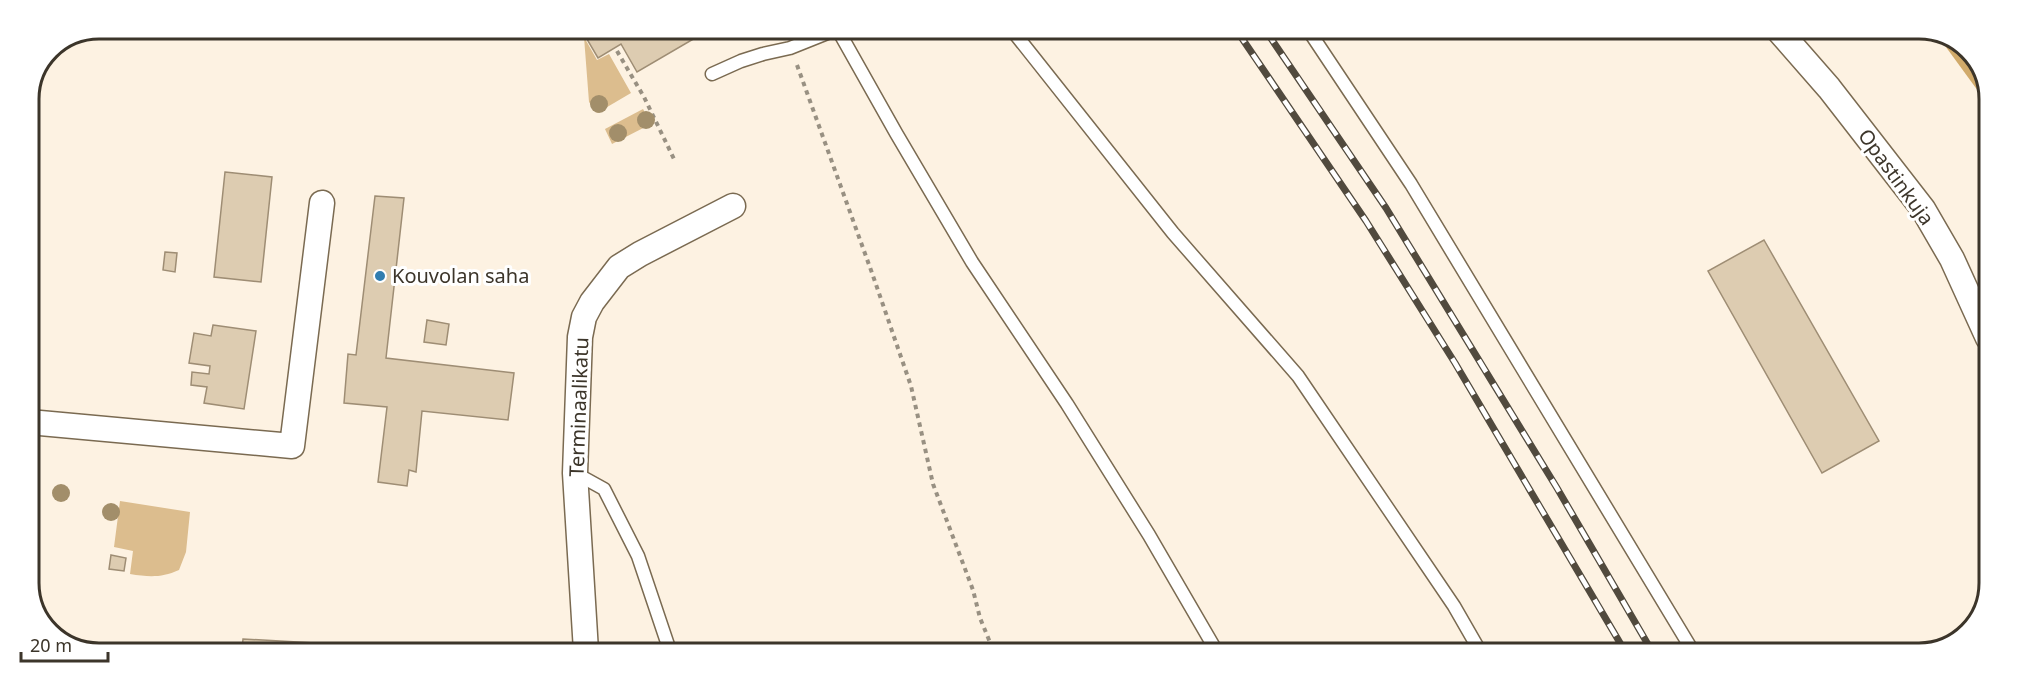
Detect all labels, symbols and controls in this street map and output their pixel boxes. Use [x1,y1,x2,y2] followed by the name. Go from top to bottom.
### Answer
[1852,123,1941,230] street label: Opastinkuja
[392,262,529,289] place label: Kouvolan saha
[373,269,387,283] marker: Kouvolan saha
[563,337,594,477] street label: Terminaalikatu
[21,625,108,663] scale bar
[30,633,72,657] text: 20 m

